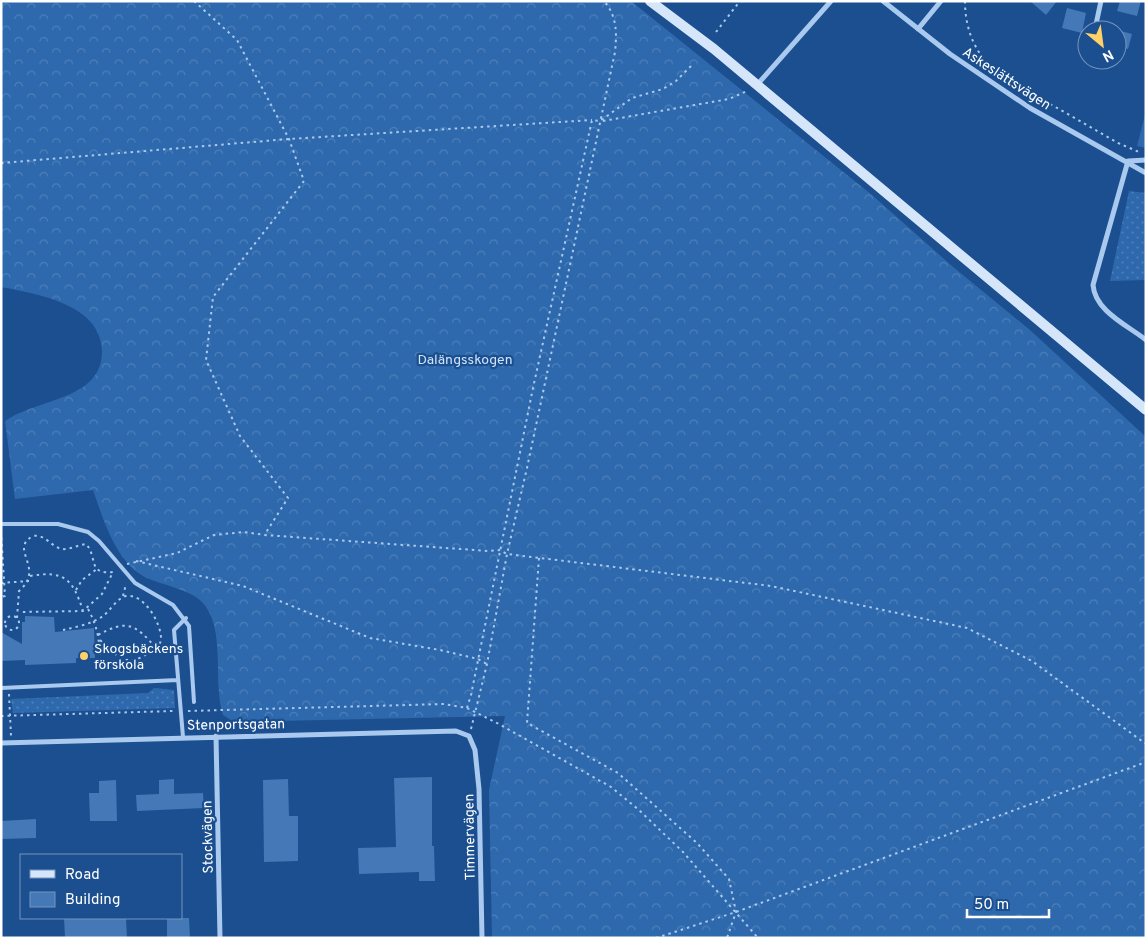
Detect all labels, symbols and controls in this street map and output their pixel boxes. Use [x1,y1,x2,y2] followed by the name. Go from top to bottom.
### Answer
[1077,20,1127,70] north arrow
[959,44,1054,114] street label: Askeslättsvägen
[1099,45,1116,65] text: N
[417,352,513,369] park label: Dalängsskogen
[94,641,183,674] place label: Skogsbäckens förskola
[78,650,90,662] marker: Skogsbäckens förskola
[187,716,285,735] street label: Stenportsgatan
[461,793,480,880] street label: Timmervägen
[199,800,218,874] street label: Stockvägen
[20,854,182,919] legend
[65,866,100,885] text: Road
[967,886,1050,918] scale bar
[65,891,120,910] text: Building
[974,896,1009,915] text: 50 m

